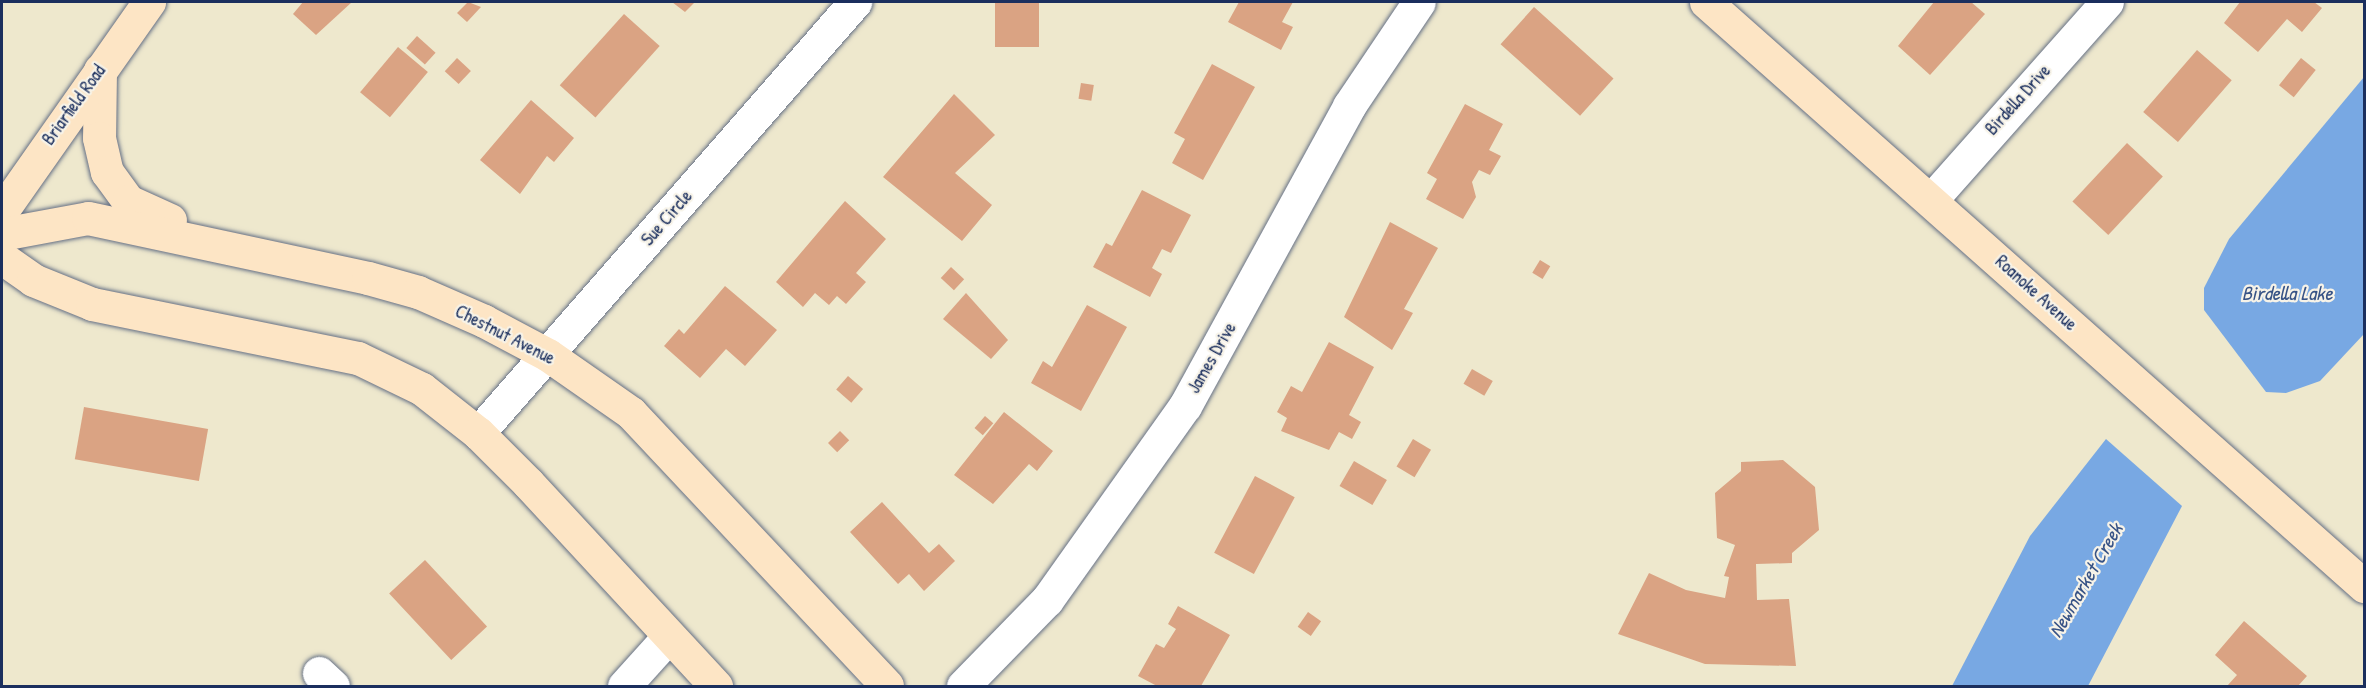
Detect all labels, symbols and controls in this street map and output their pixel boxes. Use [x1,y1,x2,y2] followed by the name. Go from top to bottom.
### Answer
[1981,60,2055,140] street label: Birdella Drive
[38,61,110,149] street label: Briarfield Road
[637,186,697,250] street label: Sue Circle
[1991,251,2081,335] street label: Roanoke Avenue
[2242,280,2332,304] water label: Birdella Lake
[452,301,558,369] street label: Chestnut Avenue
[1183,319,1241,397] street label: James Drive
[2043,519,2127,641] water label: Newmarket Creek

